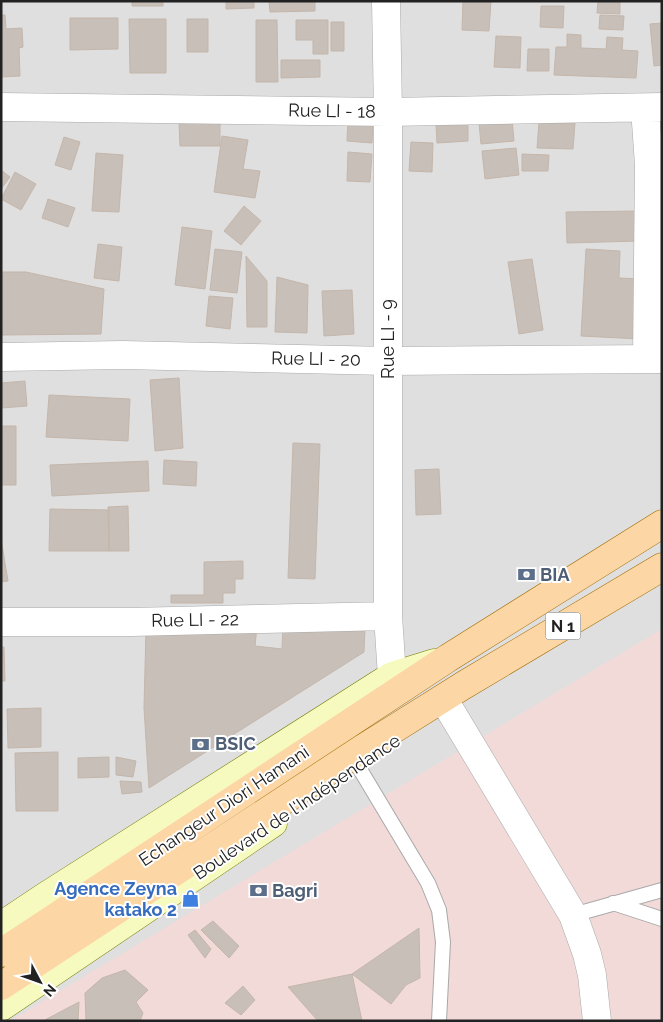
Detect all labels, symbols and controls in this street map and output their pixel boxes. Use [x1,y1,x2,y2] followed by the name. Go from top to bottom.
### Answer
[288,99,376,122] street label: Rue LI - 18
[377,299,398,379] street label: Rue LI - 9
[271,347,361,370] street label: Rue LI - 20
[540,564,570,585] place label: BIA
[516,565,536,585] bank icon: BIA
[151,608,239,631] street label: Rue LI - 22
[546,612,580,640] road number: N 1
[189,729,404,884] street label: Boulevard de l'Indépendance
[215,733,256,754] place label: BSIC
[191,734,211,754] bank icon: BSIC
[135,741,313,870] street label: Echangeur Diori Hamani
[54,878,177,920] place label: Agence Zeyna katako 2
[272,880,318,901] place label: Bagri
[248,881,268,901] bank icon: Bagri
[181,889,201,909] shop icon: Agence Zeyna katako 2
[15,957,65,1007] north arrow
[40,981,59,1000] text: N

